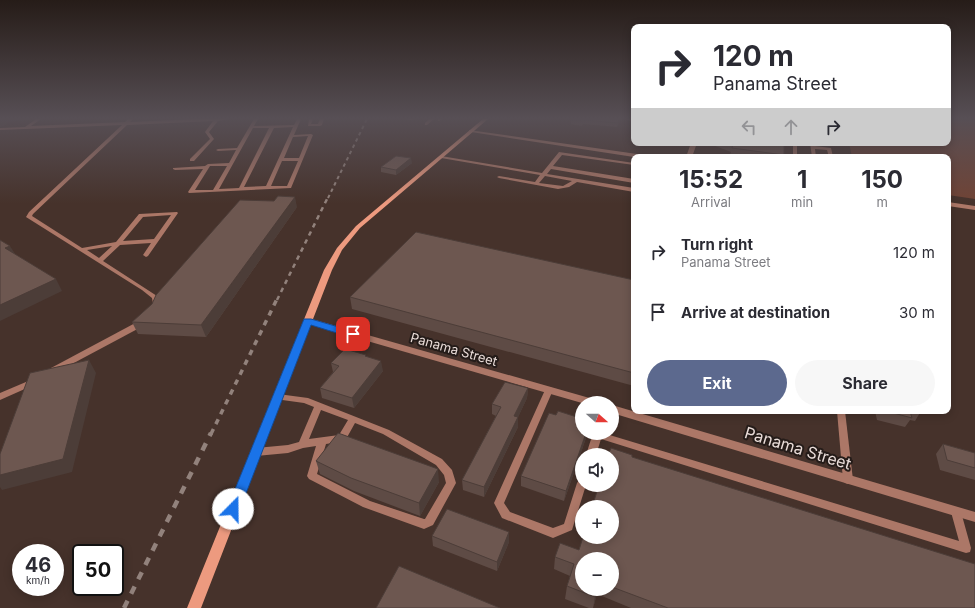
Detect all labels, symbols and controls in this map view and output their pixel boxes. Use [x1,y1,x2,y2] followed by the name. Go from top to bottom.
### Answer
[713,39,794,73] text: 120 m
[647,40,699,92] icon: right
[713,73,837,94] text: Panama Street
[738,116,760,138] icon: left
[780,116,802,138] icon: ahead
[822,116,844,138] icon: right
[679,165,743,194] text: 15:52
[797,165,807,194] text: 1
[861,165,903,194] text: 150
[691,194,731,210] text: Arrival
[791,194,813,210] text: min
[876,194,888,210] text: m
[681,235,753,254] text: Turn right
[647,241,669,263] icon: right
[893,243,935,262] text: 120 m
[681,254,771,270] text: Panama Street
[647,301,669,323] icon: arrive
[681,303,830,322] text: Arrive at destination
[899,303,935,322] text: 30 m
[336,317,370,351] pin
[342,323,364,345] icon: arrive
[409,329,499,369] street label: Panama Street
[647,360,787,406] button: Exit
[795,360,935,406] button: Share
[575,396,619,440] north arrow
[575,396,619,596] map controls
[742,422,854,474] street label: Panama Street
[575,448,619,492] button: sound
[212,488,254,530] position arrow
[575,500,619,544] button: +
[72,544,124,596] speed limit sign: 50
[575,552,619,596] button: −
[25,553,51,577] text: 46
[26,574,50,586] text: km/h

